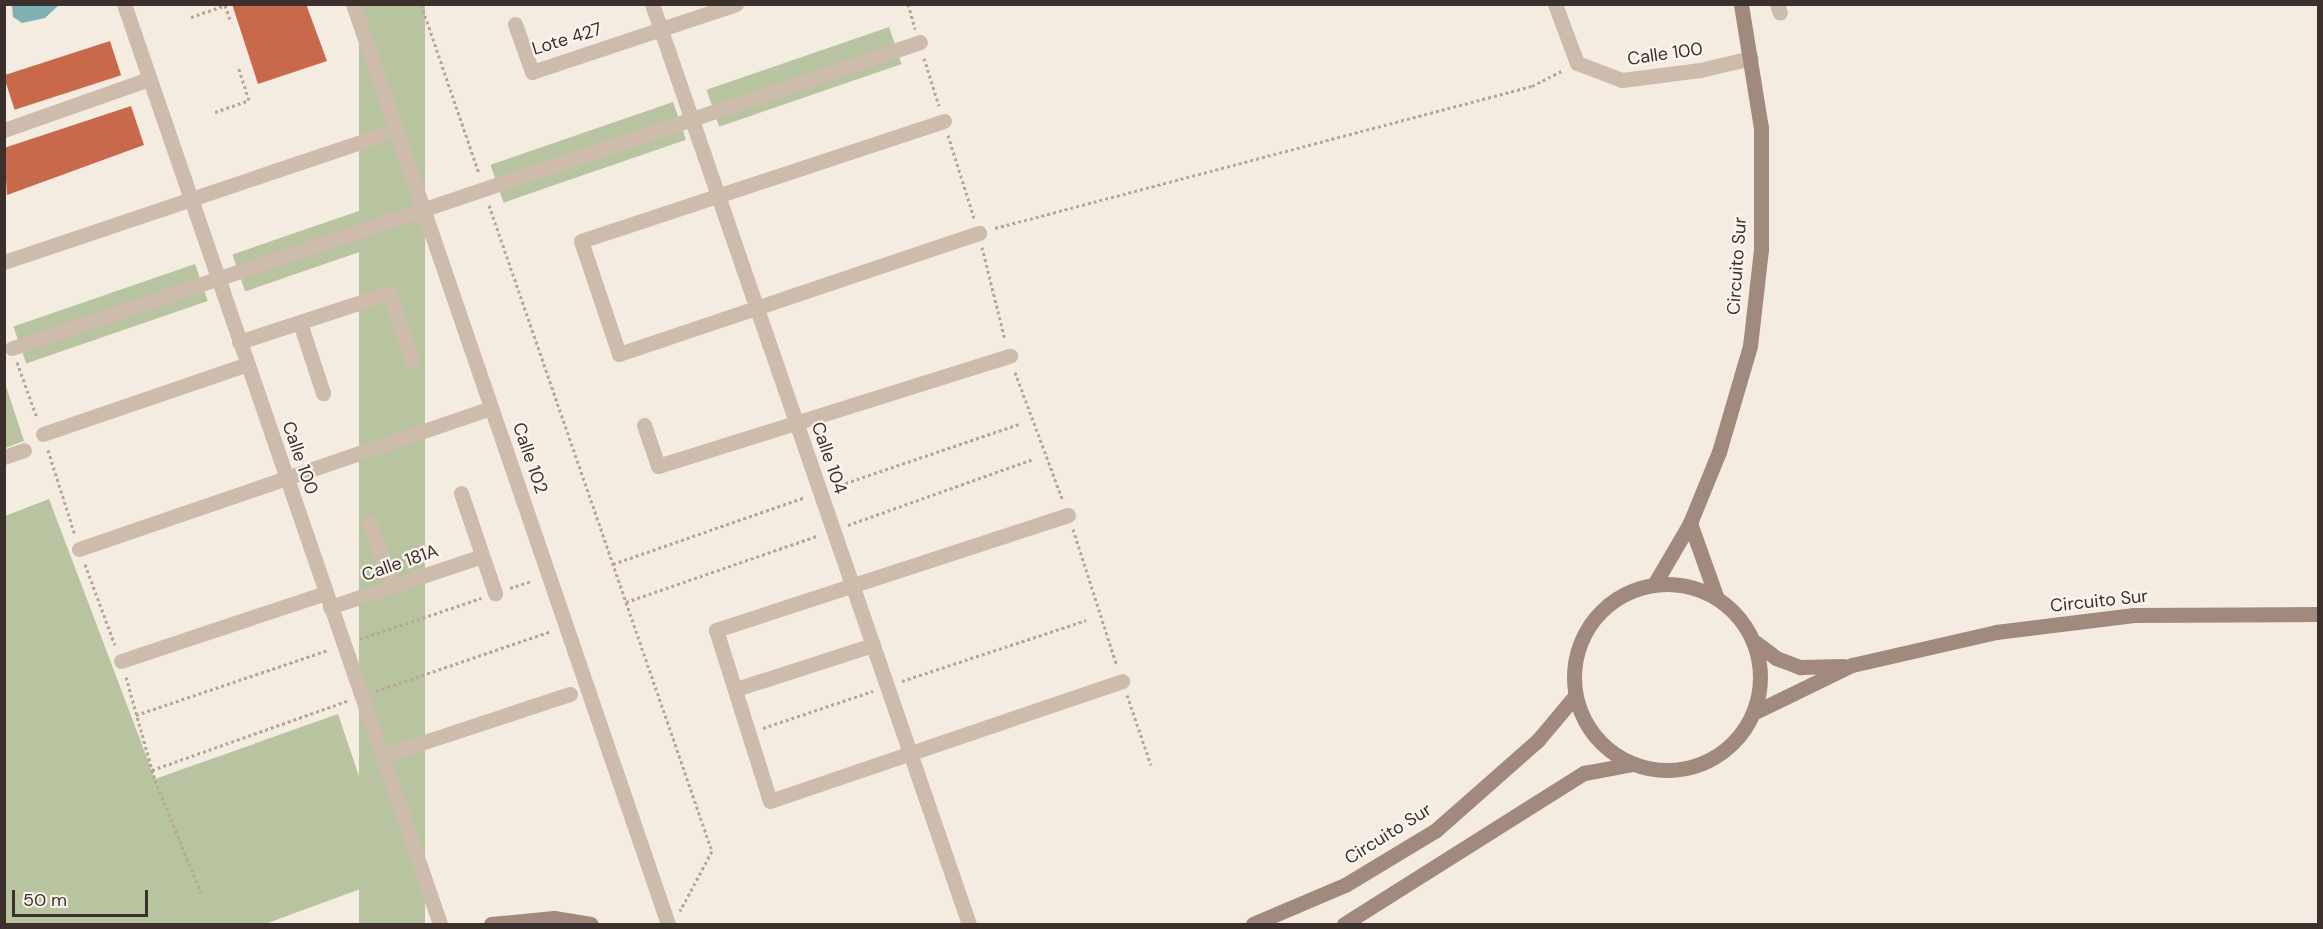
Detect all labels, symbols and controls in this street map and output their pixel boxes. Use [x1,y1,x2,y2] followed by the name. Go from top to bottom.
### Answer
[529,18,605,60] street label: Lote 427
[1626,38,1704,70] street label: Calle 100
[1723,216,1751,316] street label: Circuito Sur
[277,419,323,497] street label: Calle 100
[807,419,851,497] street label: Calle 104
[508,420,552,496] street label: Calle 102
[359,540,441,586] street label: Calle 181A
[2049,585,2149,617] street label: Circuito Sur
[1341,799,1435,869] street label: Circuito Sur
[15,878,152,916] scale bar
[23,888,67,912] text: 50 m

